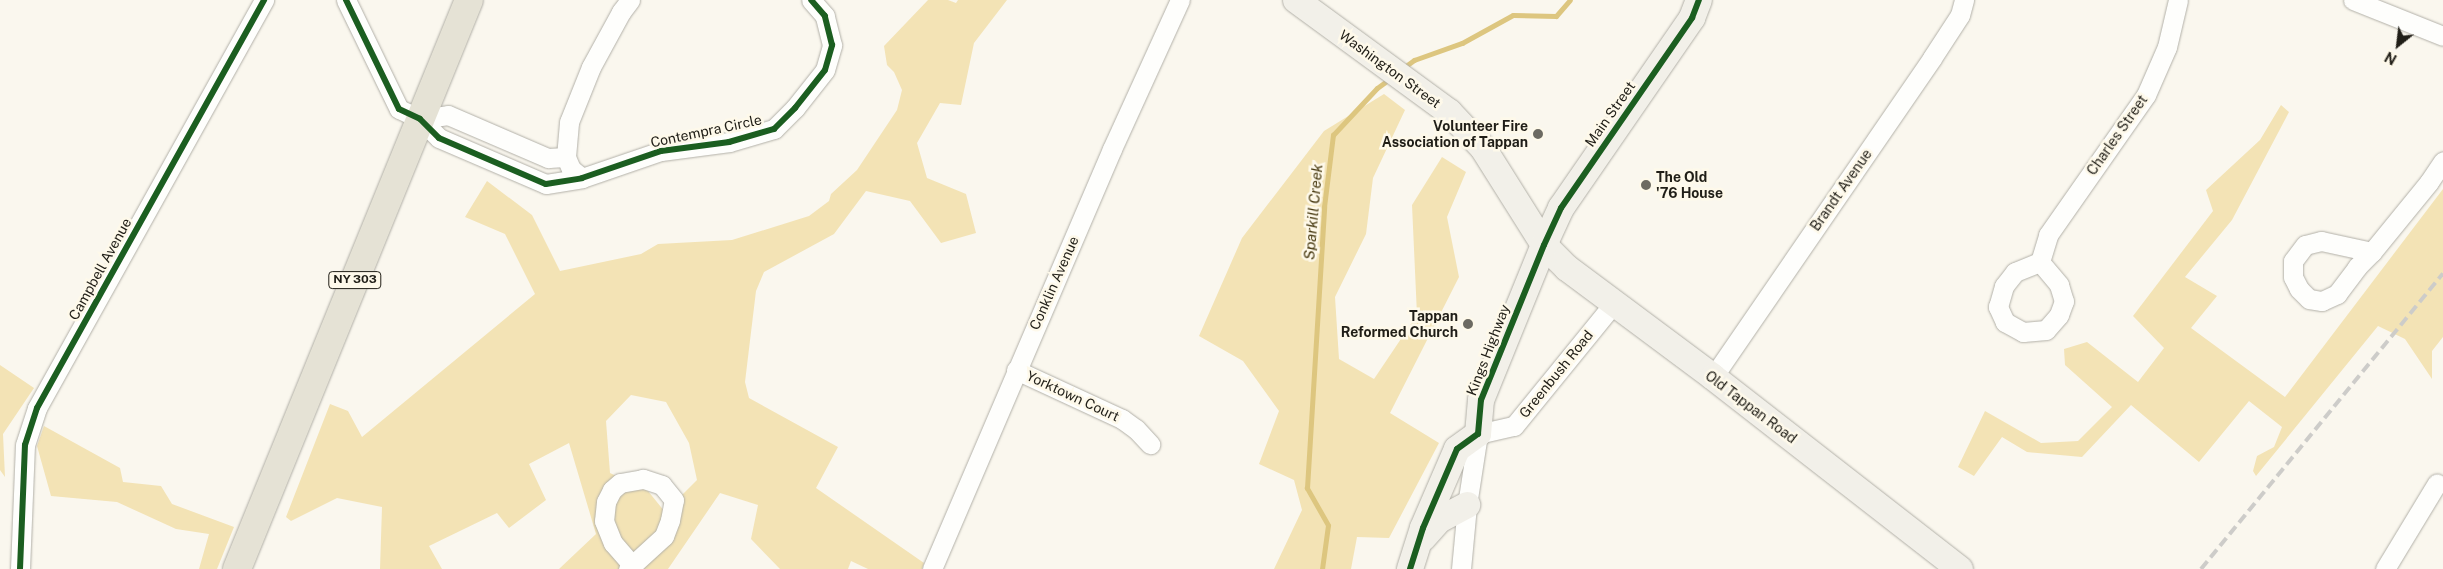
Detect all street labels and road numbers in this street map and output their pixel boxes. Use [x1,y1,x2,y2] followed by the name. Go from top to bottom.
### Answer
[1336,26,1444,112] street label: Washington Street
[1581,78,1639,150] street label: Main Street
[2083,92,2151,178] street label: Charles Street
[649,111,763,151] street label: Contempra Circle
[1807,146,1875,234] street label: Brandt Avenue
[65,215,135,323] street label: Campbell Avenue
[1026,234,1082,332] street label: Conklin Avenue
[328,270,382,290] road number: NY 303
[1463,302,1513,398] street label: Kings Highway
[1516,327,1596,421] street label: Greenbush Road
[1024,367,1122,425] street label: Yorktown Court
[1702,367,1800,447] street label: Old Tappan Road

